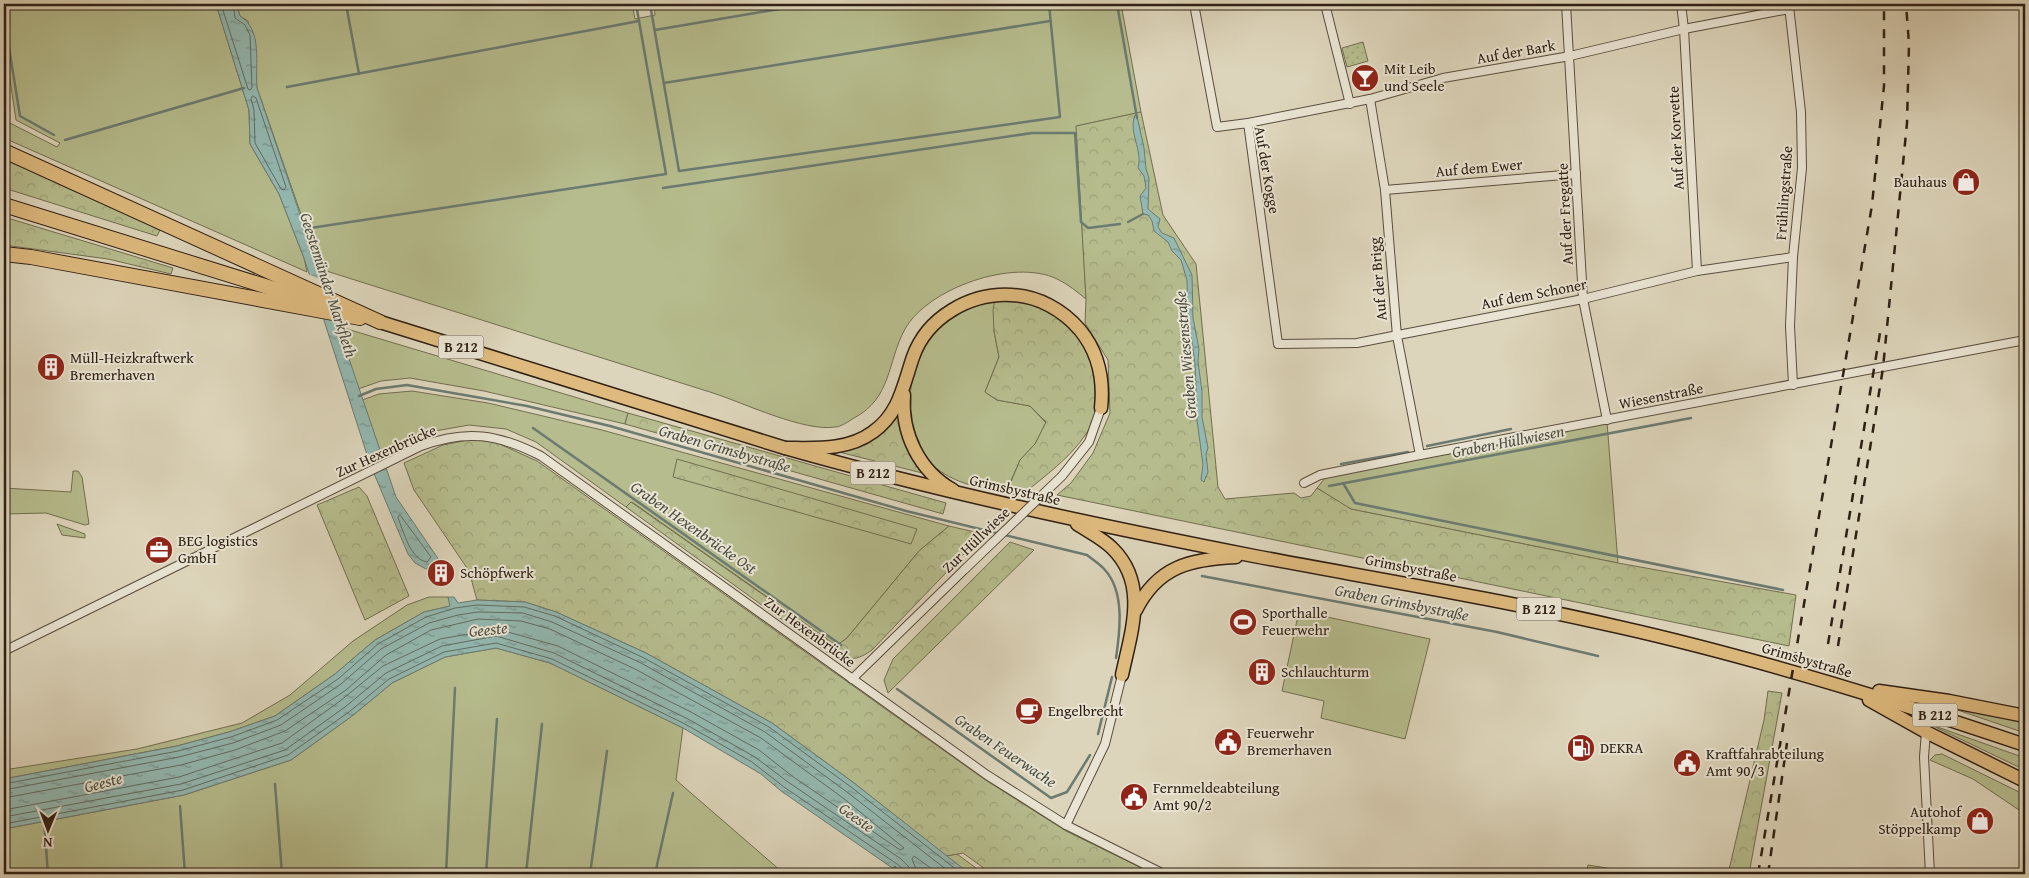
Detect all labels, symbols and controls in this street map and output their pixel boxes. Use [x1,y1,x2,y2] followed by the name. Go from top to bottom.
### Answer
[1475,34,1557,69] street label: Auf der Bark
[1384,58,1445,96] place label: Mit Leib und Seele
[1350,63,1380,93] bar icon: Mit Leib und Seele
[1662,85,1689,191] street label: Auf der Korvette
[1249,125,1286,215] street label: Auf der Kogge
[1770,145,1797,241] street label: Frühlingstraße
[1435,153,1523,182] street label: Auf dem Ewer
[1551,162,1578,266] street label: Auf der Fregatte
[1951,167,1981,197] shop icon: Bauhaus
[1894,171,1947,192] place label: Bauhaus
[294,210,364,360] water label: Geestemünder Markfleth
[1363,236,1392,322] street label: Auf der Brigg
[1479,273,1589,314] street label: Auf dem Schoner
[1167,290,1203,420] water label: Graben Wiesenstraße
[438,336,484,358] road number: B 212
[70,347,194,385] place label: Müll-Heizkraftwerk Bremerhaven
[36,352,66,382] building icon: Müll-Heizkraftwerk Bremerhaven
[1617,377,1705,414] street label: Wiesenstraße
[656,418,794,478] water label: Graben Grimsbystraße
[1450,418,1566,464] water label: Graben Hüllwiesen
[332,419,439,482] street label: Zur Hexenbrücke
[850,462,896,484] road number: B 212
[967,469,1063,510] street label: Grimsbystraße
[626,474,763,580] water label: Graben Hexenbrücke Ost
[937,502,1014,577] street label: Zur Hüllwiese
[178,530,258,568] place label: BEG logistics GmbH
[144,535,174,565] office icon: BEG logistics GmbH
[1363,548,1459,587] street label: Grimsbystraße
[426,558,456,588] building icon: Schöpfwerk
[460,562,534,583] place label: Schöpfwerk
[1333,577,1472,627] water label: Graben Grimsbystraße
[760,591,860,672] street label: Zur Hexenbrücke
[1516,598,1562,620] road number: B 212
[1262,602,1329,640] place label: Sporthalle Feuerwehr
[1228,607,1258,637] sports icon: Sporthalle Feuerwehr
[468,615,509,643] water label: Geeste
[1760,637,1855,682] street label: Grimsbystraße
[1247,657,1277,687] building icon: Schlauchturm
[1281,661,1370,682] place label: Schlauchturm
[1014,696,1044,726] cafe icon: Engelbrecht
[1048,700,1124,721] place label: Engelbrecht
[1912,704,1958,726] road number: B 212
[950,707,1062,793] water label: Graben Feuerwache
[1247,722,1332,760] place label: Feuerwehr Bremerhaven
[1213,727,1243,757] public building icon: Feuerwehr Bremerhaven
[1566,733,1596,763] fuel station icon: DEKRA
[1600,737,1643,758] place label: DEKRA
[1706,743,1825,781] place label: Kraftfahrabteilung Amt 90/3
[1672,748,1702,778] public building icon: Kraftfahrabteilung Amt 90/3
[81,765,125,799] water label: Geeste
[1153,777,1280,815] place label: Fernmeldeabteilung Amt 90/2
[1119,782,1149,812] public building icon: Fernmeldeabteilung Amt 90/2
[834,796,880,838] water label: Geeste
[1878,801,1963,839] place label: Autohof Stöppelkamp
[22,806,72,856] north arrow
[1965,806,1995,836] shop icon: Autohof Stöppelkamp
[42,833,53,853] text: N

